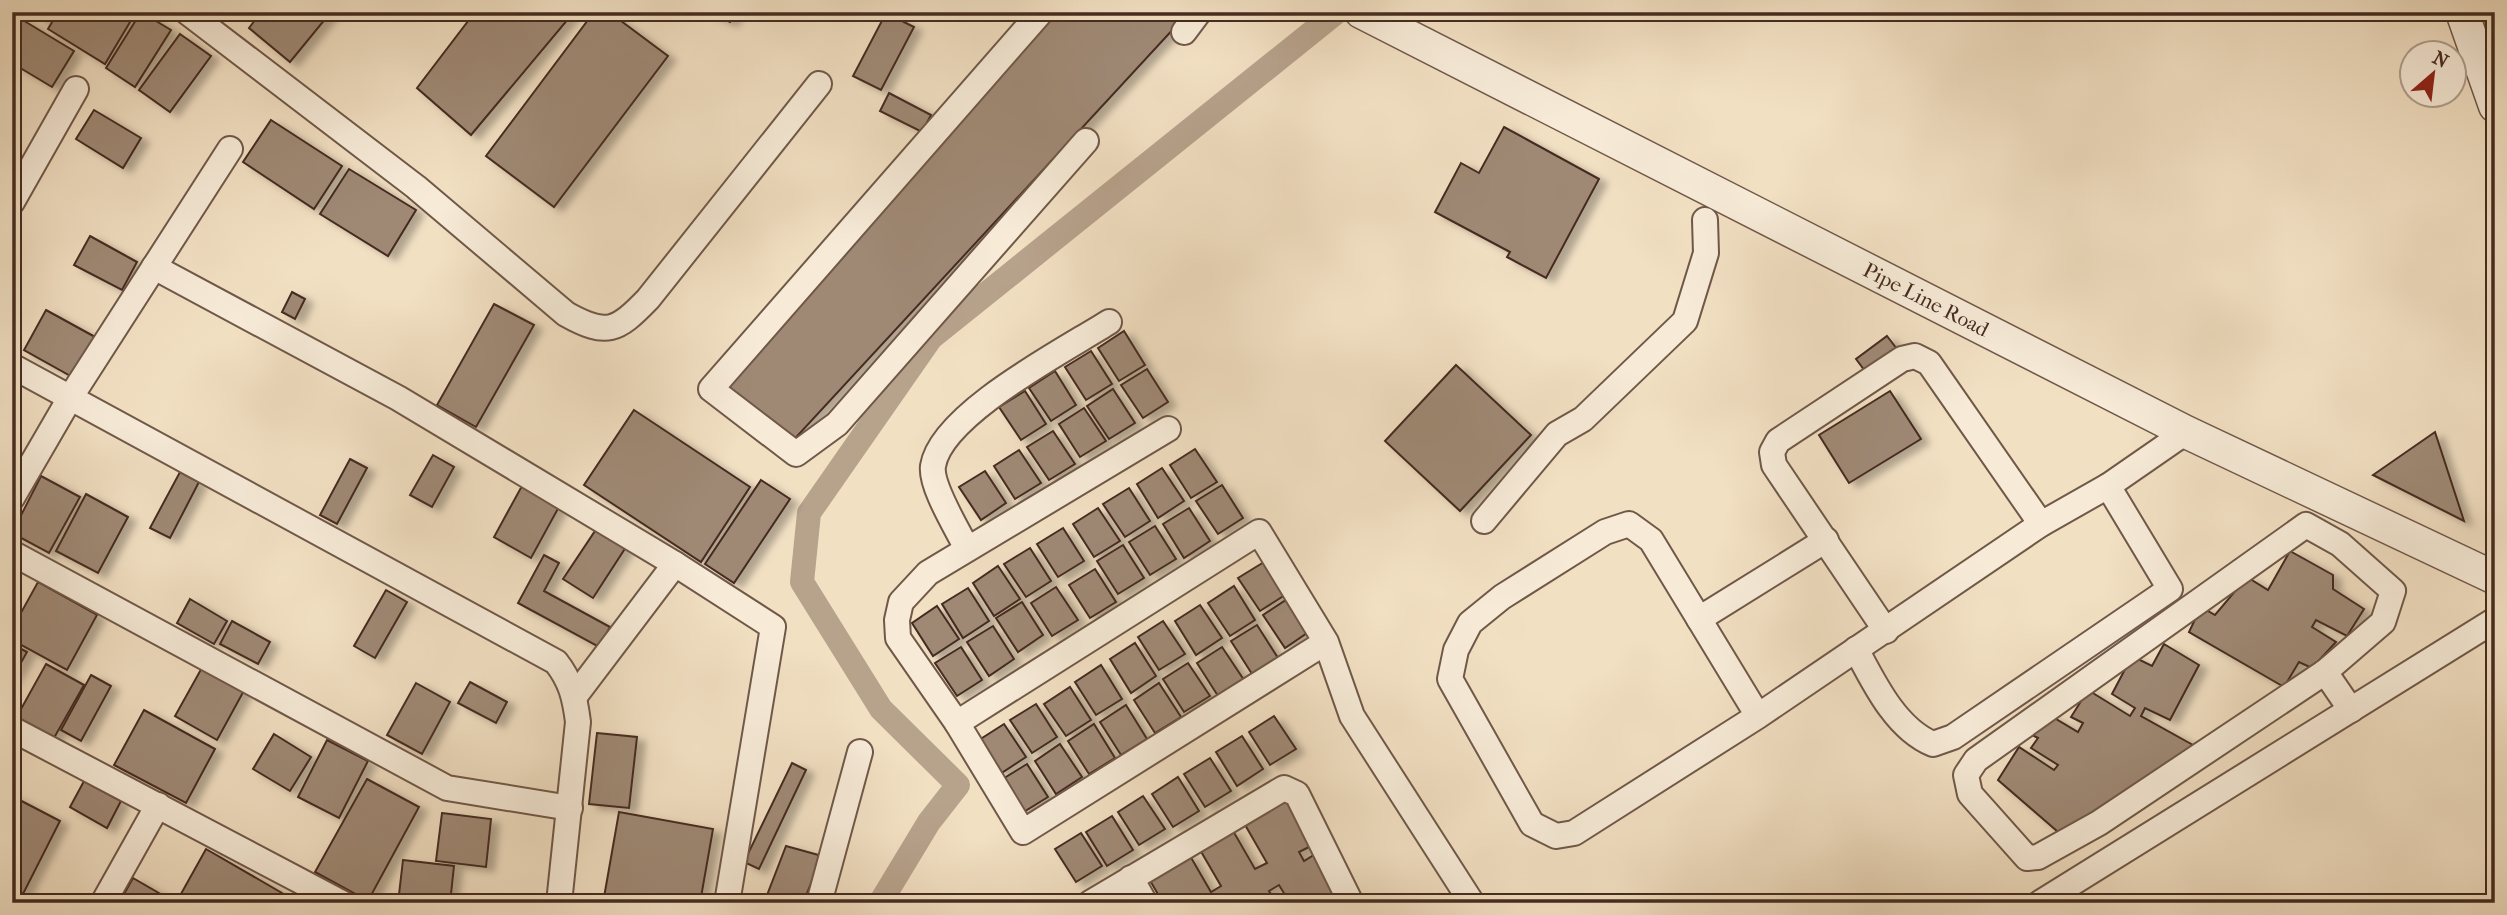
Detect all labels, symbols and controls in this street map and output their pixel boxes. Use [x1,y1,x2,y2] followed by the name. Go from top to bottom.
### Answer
[2398,38,2468,108] north arrow
[2429,47,2453,73] text: N
[1859,258,1993,342] street label: Pipe Line Road

